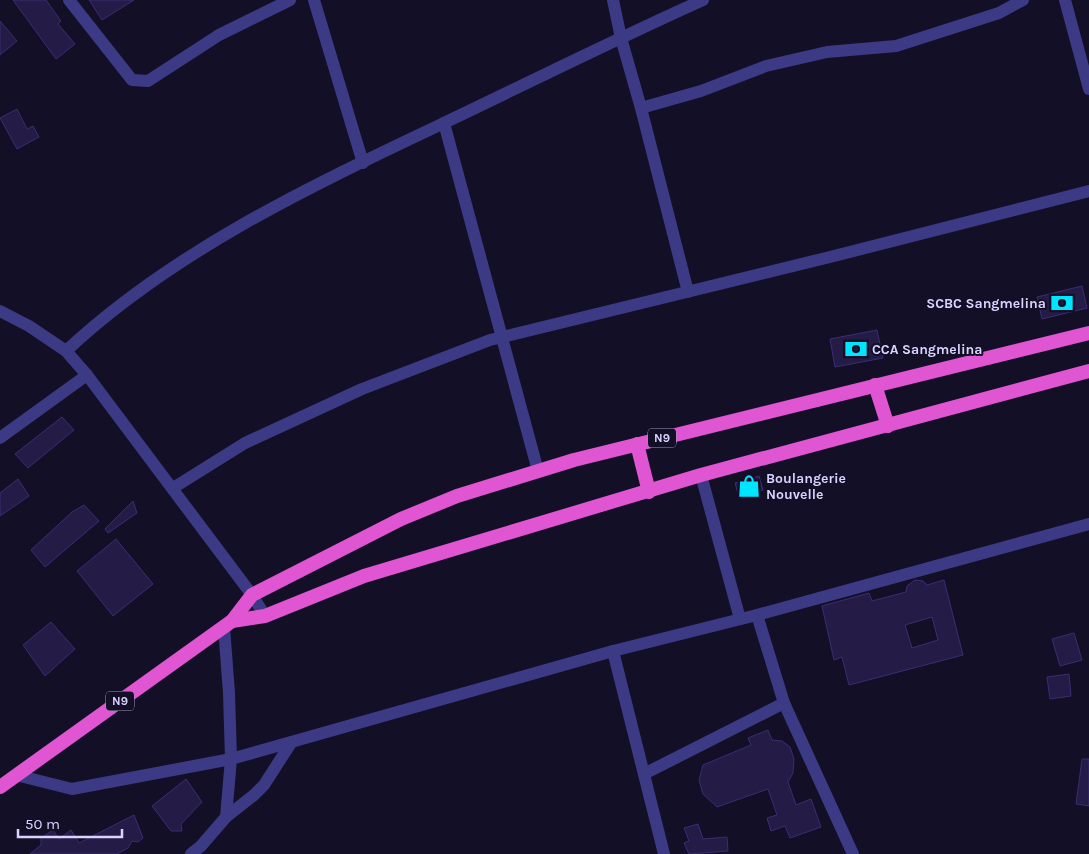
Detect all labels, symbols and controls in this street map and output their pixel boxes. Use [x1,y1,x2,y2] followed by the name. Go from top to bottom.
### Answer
[1049,290,1075,316] bank icon: SCBC Sangmelina
[926,295,1046,312] place label: SCBC Sangmelina
[843,336,869,362] bank icon: CCA Sangmelina
[872,341,983,358] place label: CCA Sangmelina
[648,428,676,448] road number: N9
[766,470,846,503] place label: Boulangerie Nouvelle
[736,473,762,499] shop icon: Boulangerie Nouvelle
[106,691,134,710] road number: N9
[18,806,121,838] scale bar
[25,815,60,833] text: 50 m

